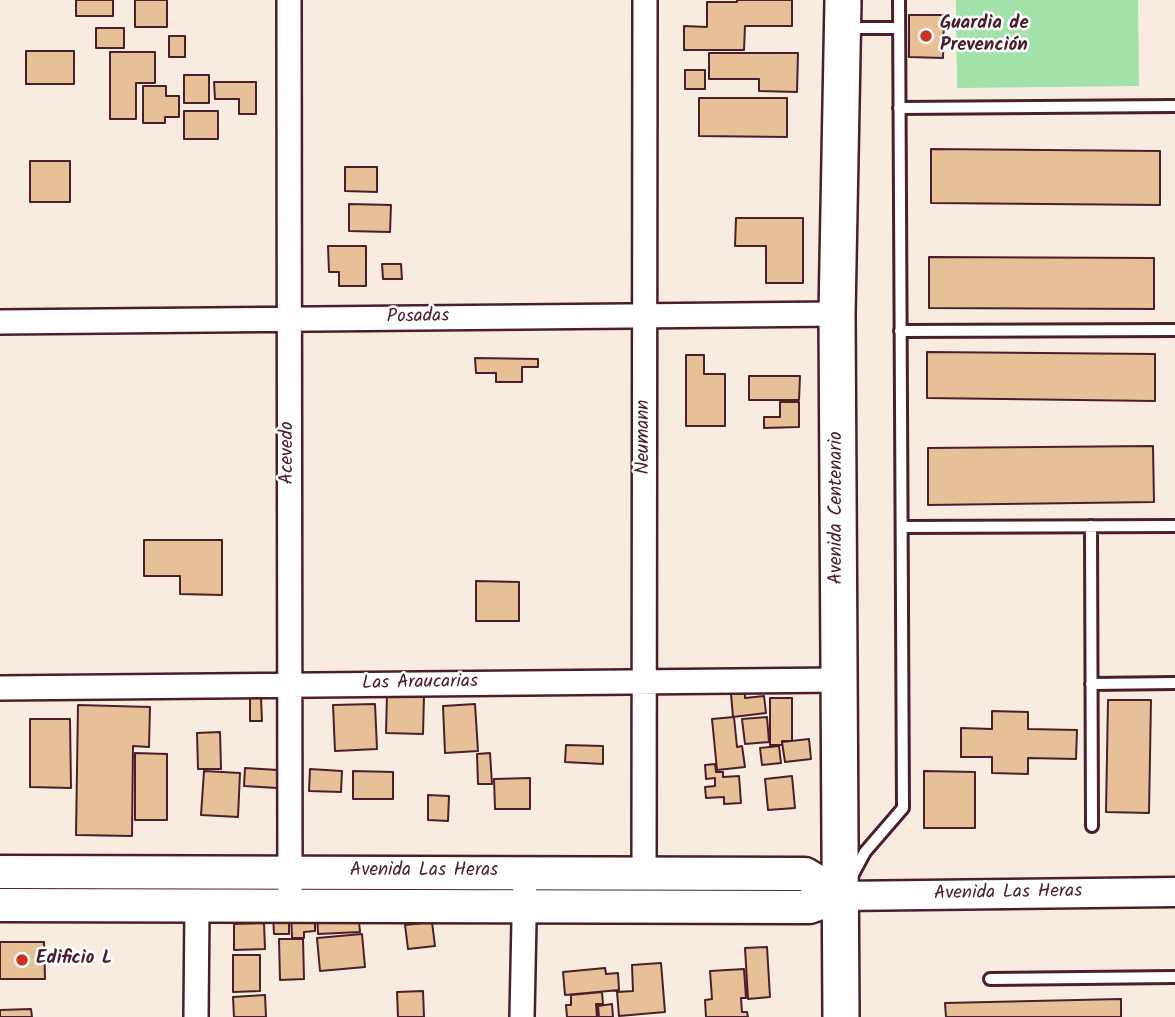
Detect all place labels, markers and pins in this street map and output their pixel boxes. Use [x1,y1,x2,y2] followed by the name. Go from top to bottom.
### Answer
[940,14,1029,58] place label: Guardia de Prevención
[918,28,934,44] marker: Guardia de Prevención
[36,949,112,971] place label: Edificio L
[14,952,30,968] marker: Edificio L

